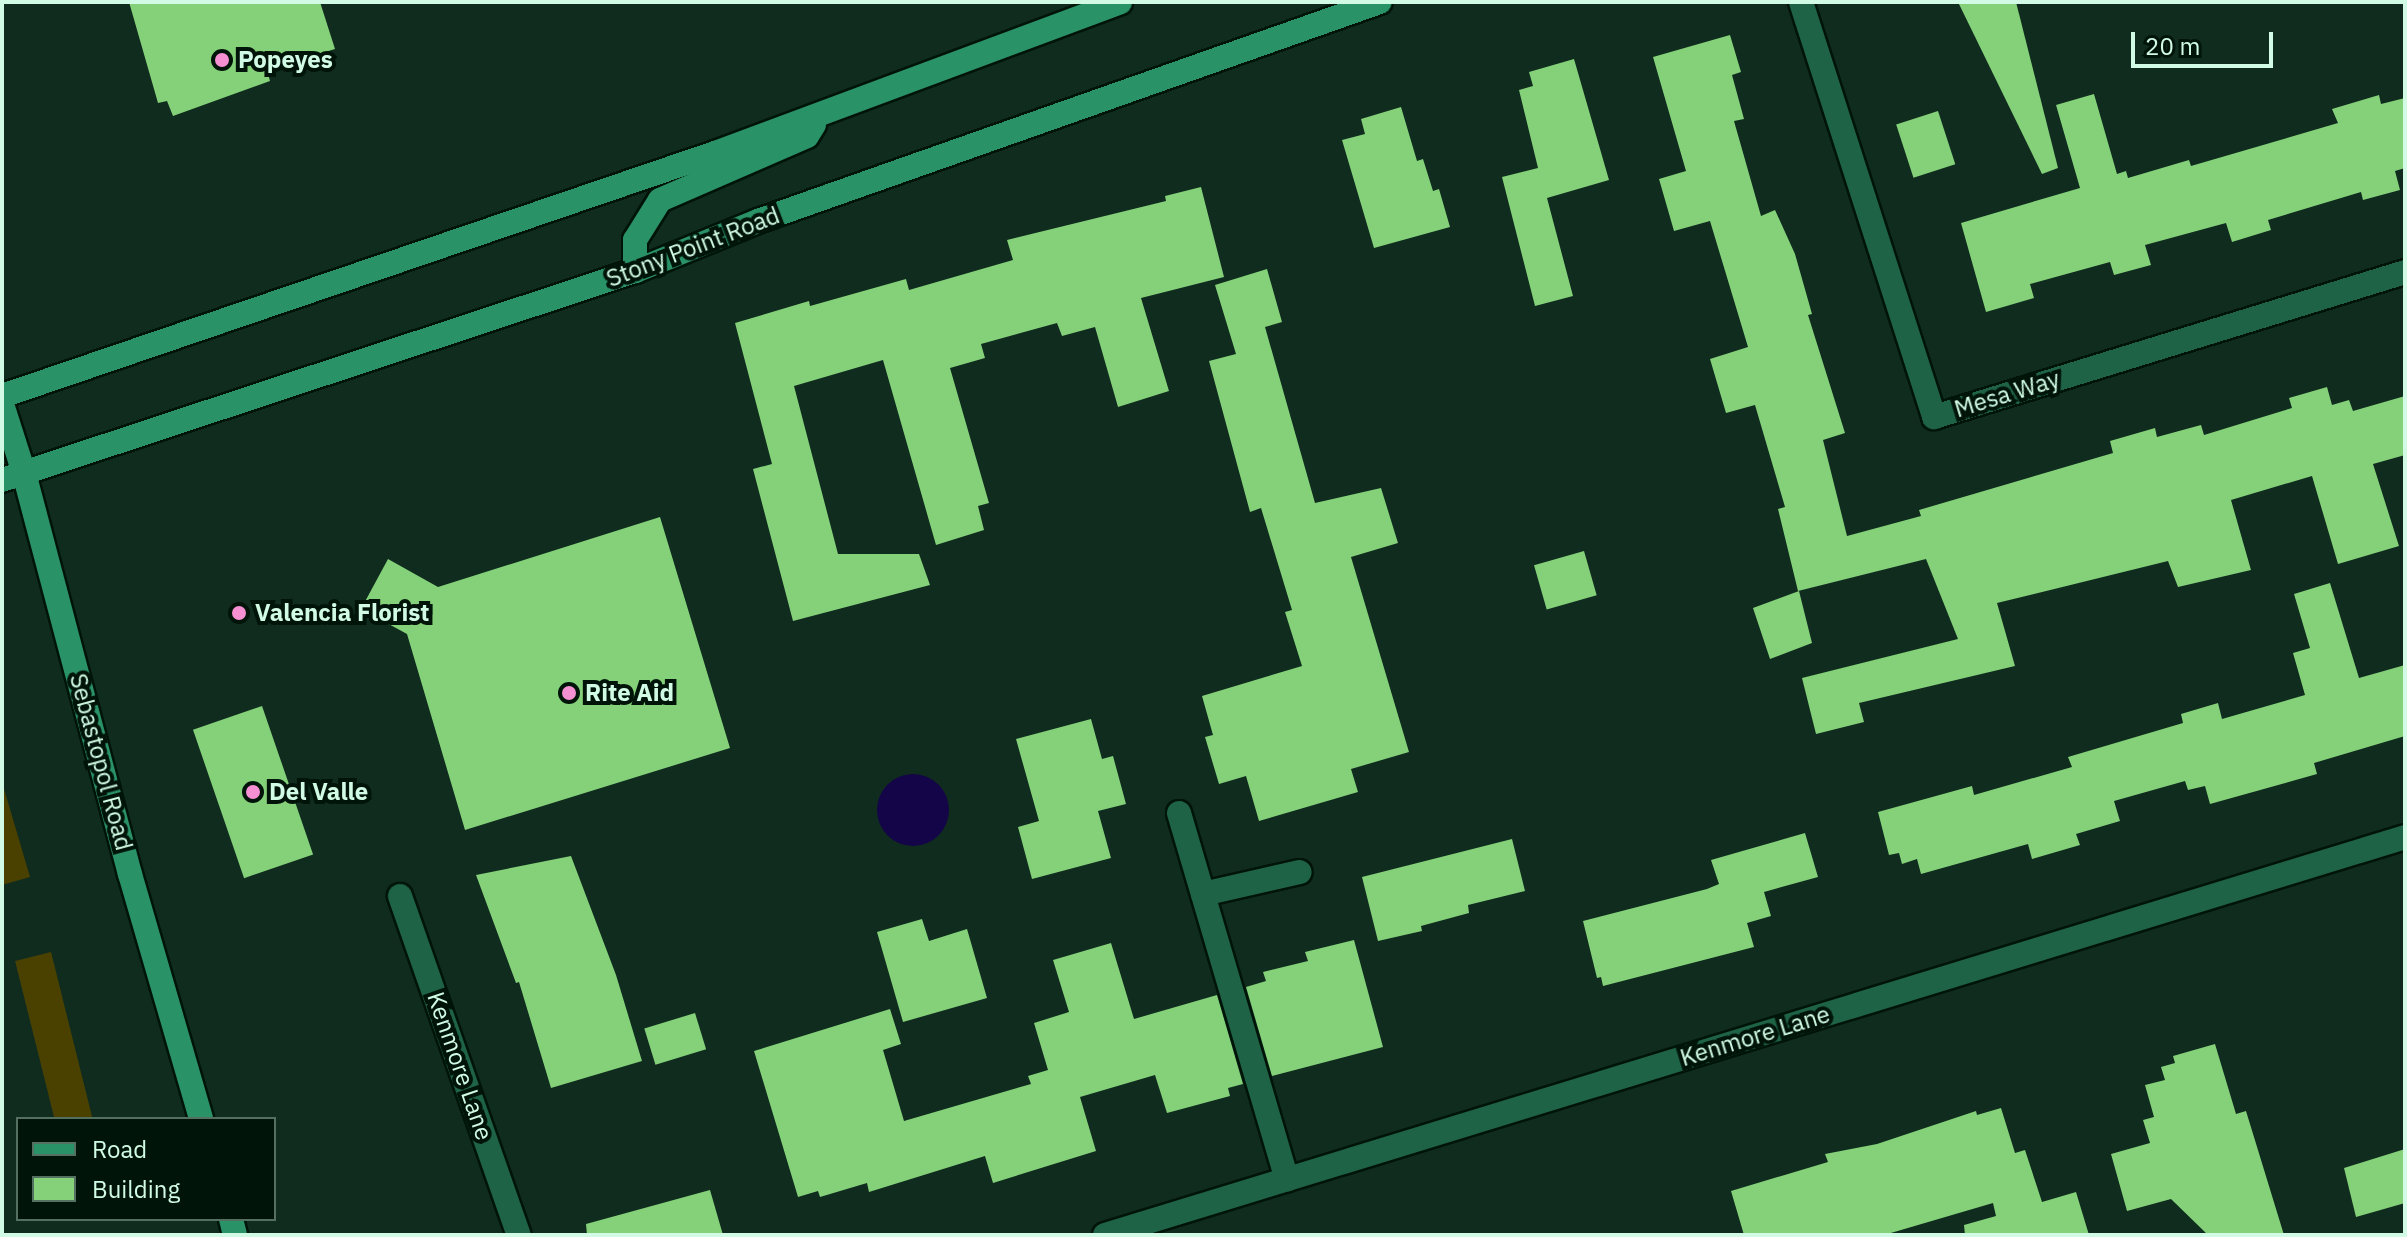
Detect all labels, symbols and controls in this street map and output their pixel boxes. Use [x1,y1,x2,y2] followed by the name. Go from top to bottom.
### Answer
[2135,16,2277,66] scale bar
[2145,30,2200,62] text: 20 m
[238,46,333,74] place label: Popeyes
[213,51,231,69] marker: Popeyes
[602,201,784,293] street label: Stony Point Road
[1951,364,2063,424] street label: Mesa Way
[255,599,429,627] place label: Valencia Florist
[230,604,248,622] marker: Valencia Florist
[64,670,138,854] street label: Sebastopol Road
[585,679,674,707] place label: Rite Aid
[560,684,578,702] marker: Rite Aid
[269,778,368,806] place label: Del Valle
[244,783,262,801] marker: Del Valle
[421,988,499,1144] street label: Kenmore Lane
[1677,1000,1833,1072] street label: Kenmore Lane
[16,1117,276,1221] legend
[92,1133,147,1165] text: Road
[92,1173,180,1205] text: Building

